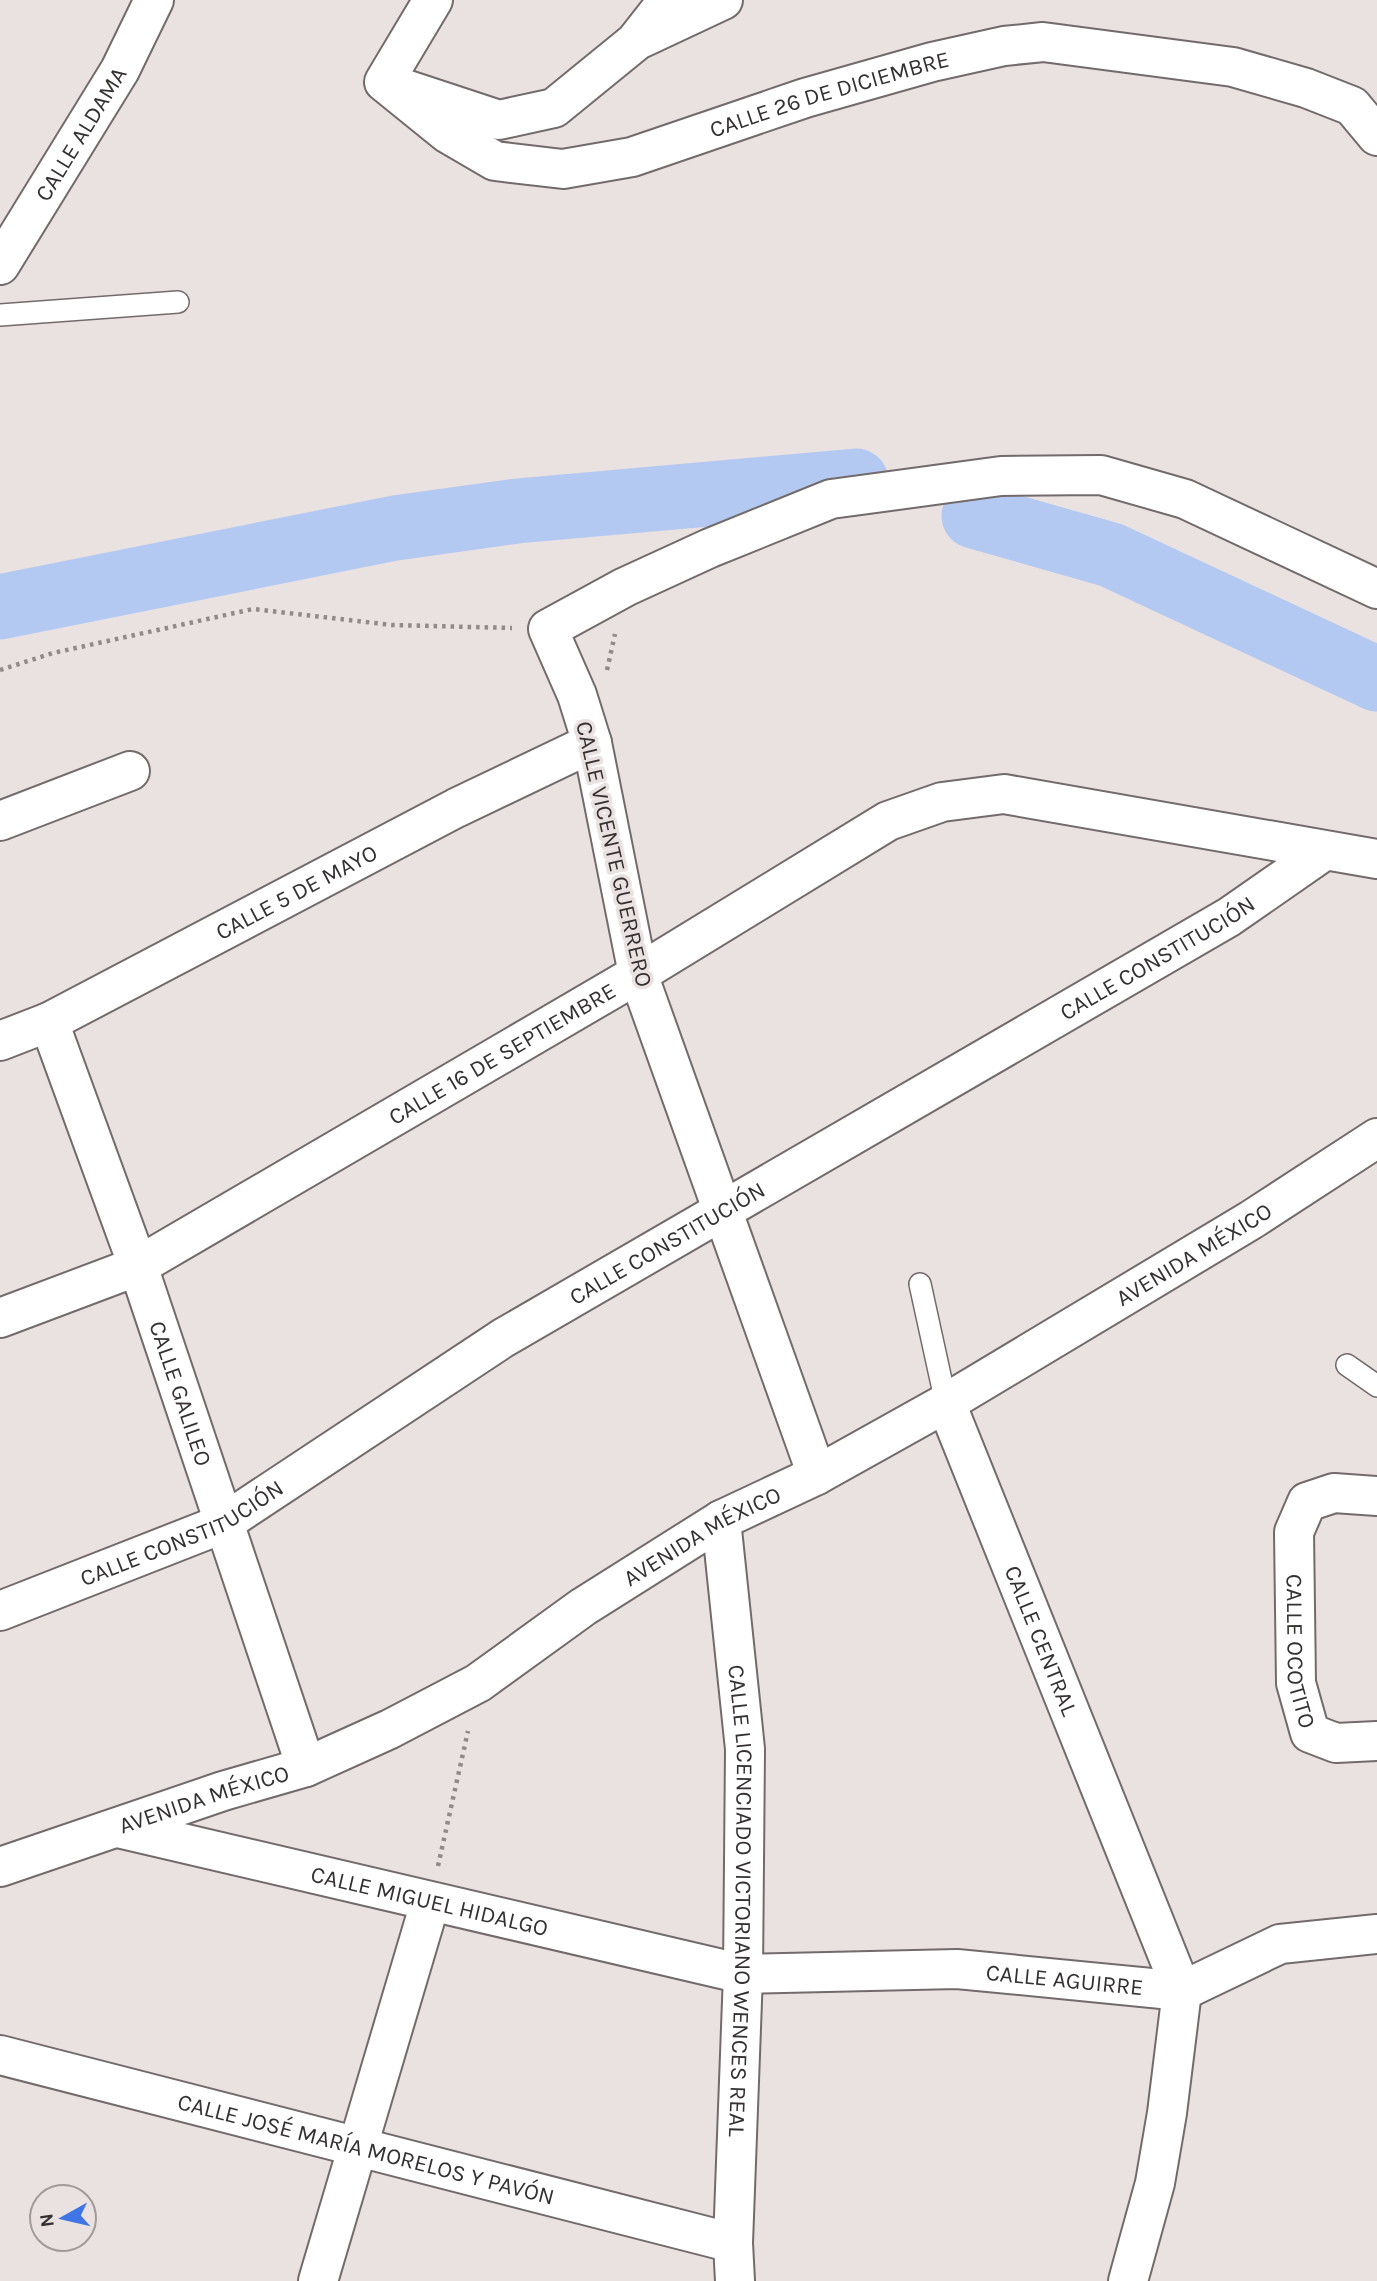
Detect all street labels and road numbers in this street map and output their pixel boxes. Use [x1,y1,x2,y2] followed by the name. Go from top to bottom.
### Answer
[706,45,951,143] street label: CALLE 26 DE DICIEMBRE
[29,62,132,206] street label: CALLE ALDAMA
[570,718,658,990] street label: CALLE VICENTE GUERRERO
[211,838,382,945] street label: CALLE 5 DE MAYO
[1055,890,1260,1026] street label: CALLE CONSTITUCIÓN
[384,977,620,1130] street label: CALLE 16 DE SEPTIEMBRE
[564,1176,770,1310] street label: CALLE CONSTITUCIÓN
[1111,1197,1277,1311] street label: AVENIDA MÉXICO
[144,1317,218,1469] street label: CALLE GALILEO
[76,1474,288,1592] street label: CALLE CONSTITUCIÓN
[618,1480,785,1592] street label: AVENIDA MÉXICO
[999,1561,1084,1720] street label: CALLE CENTRAL
[1281,1574,1322,1731] street label: CALLE OCOTITO
[723,1663,759,2138] street label: CALLE LICENCIADO VICTORIANO WENCES REAL
[115,1759,292,1839] street label: AVENIDA MÉXICO
[308,1860,551,1942] street label: CALLE MIGUEL HIDALGO
[985,1958,1144,2001] street label: CALLE AGUIRRE
[175,2088,557,2210] street label: CALLE JOSÉ MARÍA MORELOS Y PAVÓN

